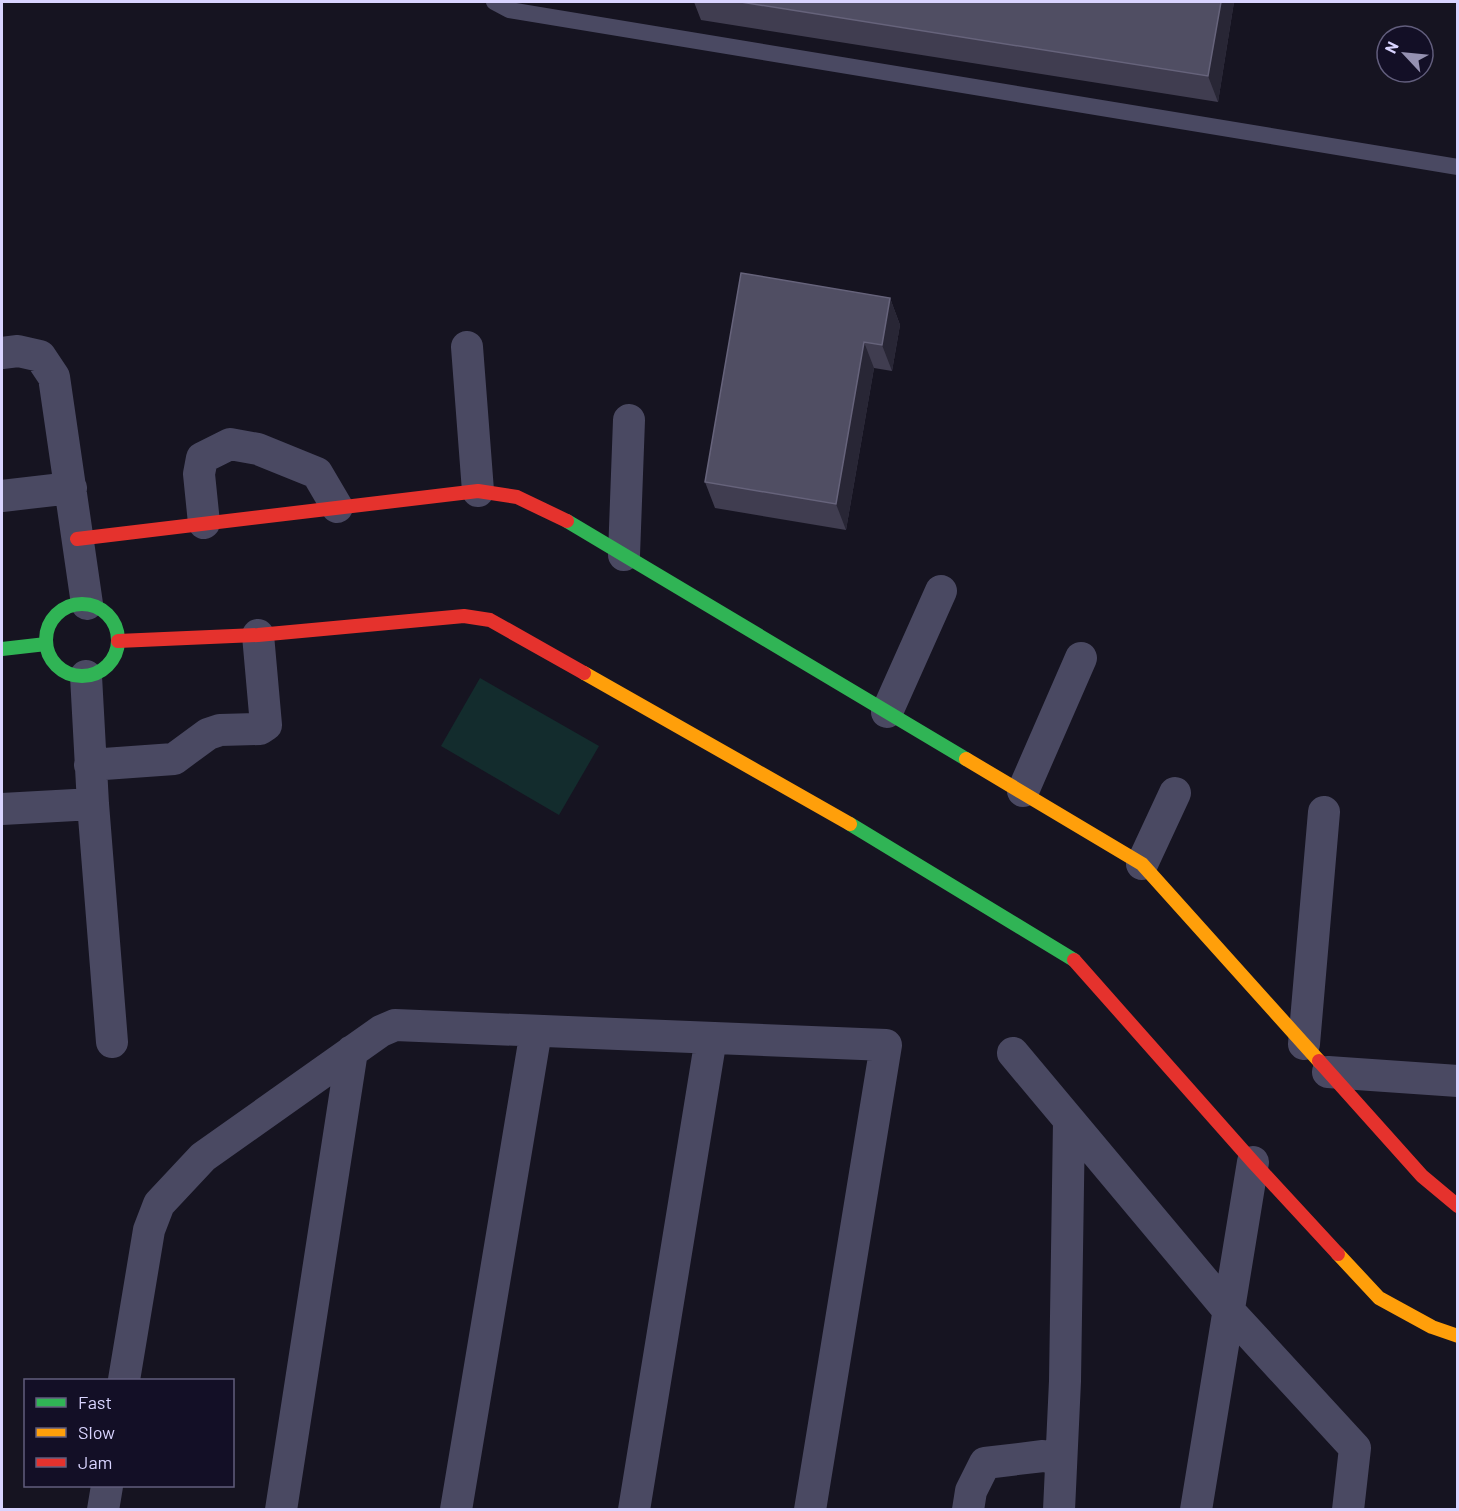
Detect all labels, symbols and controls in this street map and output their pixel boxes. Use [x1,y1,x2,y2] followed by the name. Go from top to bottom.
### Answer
[1375,24,1435,84] north arrow
[1380,38,1402,56] text: N
[24,1379,234,1487] legend
[78,1391,112,1413] text: Fast
[78,1421,115,1443] text: Slow
[78,1451,112,1473] text: Jam

